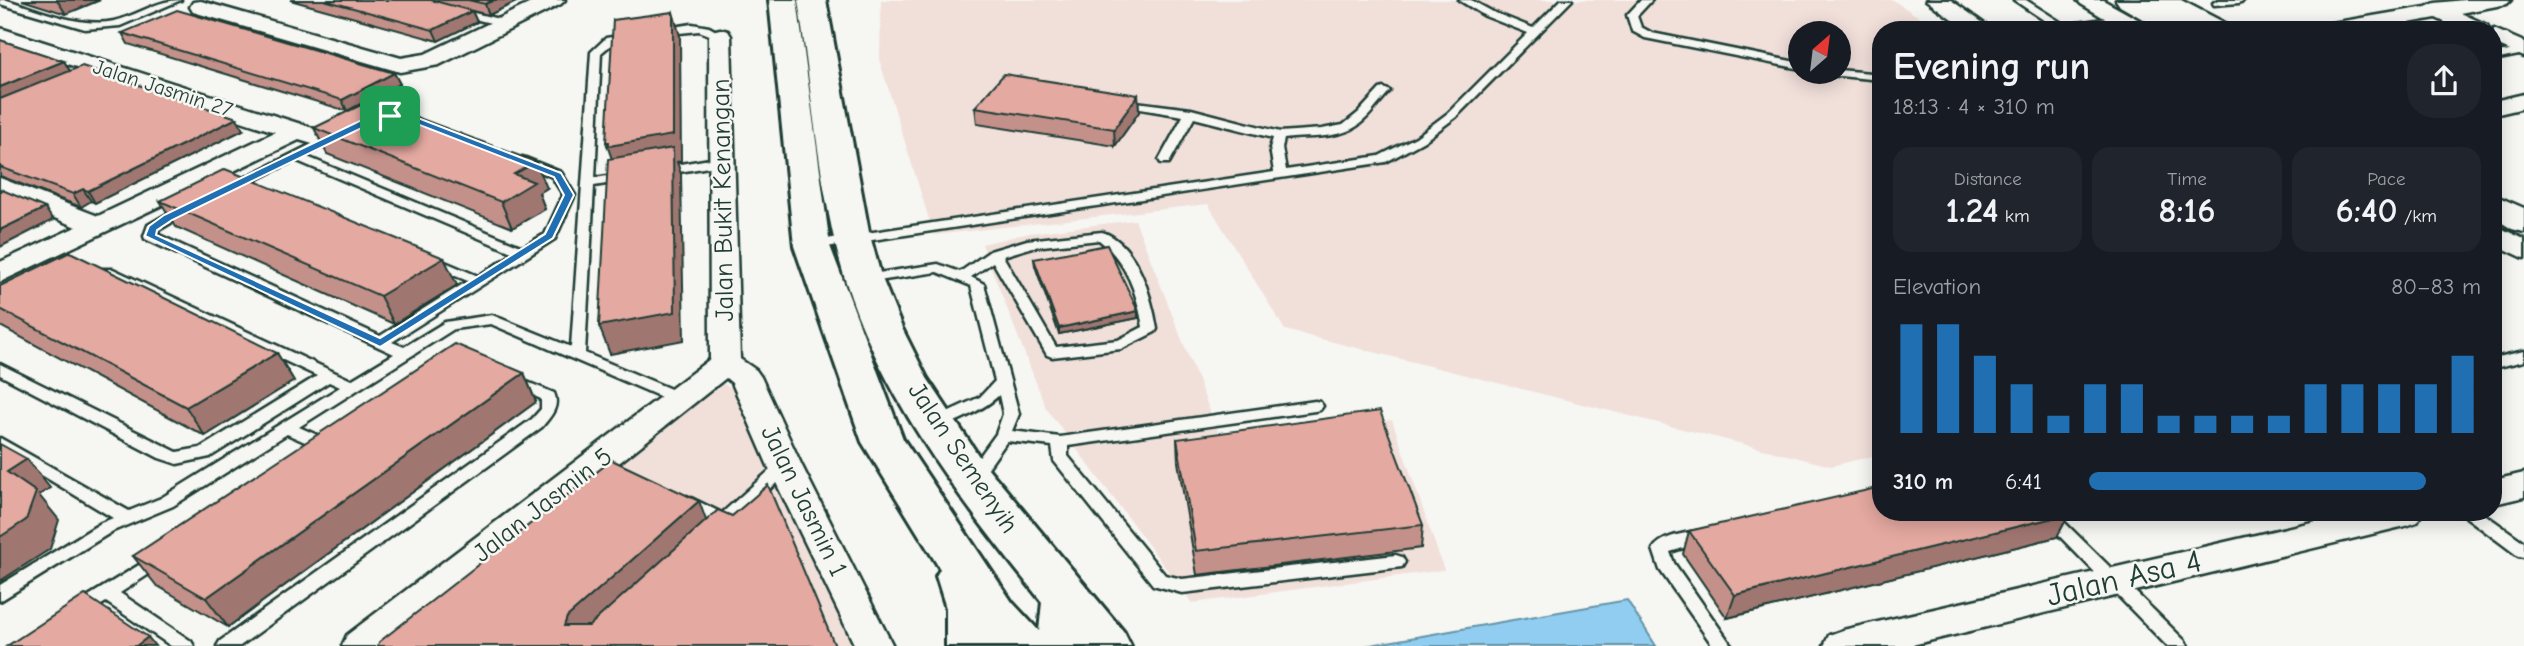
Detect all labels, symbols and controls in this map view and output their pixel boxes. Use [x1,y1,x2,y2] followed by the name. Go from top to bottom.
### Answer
[1788,21,1852,84] north arrow
[1788,21,1851,84] map controls
[2407,44,2481,118] button: share
[1893,45,2090,89] text: Evening run
[90,54,236,122] street label: Jalan Jasmin 27
[706,78,740,322] street label: Jalan Bukit Kenangan
[360,86,420,146] pin
[1893,93,2055,120] text: 18:13 · 4 × 310 m
[371,97,409,135] icon: arrive
[1954,168,2022,190] text: Distance
[2167,168,2207,190] text: Time
[2367,168,2405,190] text: Pace
[1946,190,1998,231] text: 1.24
[2158,190,2216,231] text: 8:16
[2336,190,2398,231] text: 6:40
[1998,205,2030,227] text: km
[2398,205,2437,227] text: /km
[1893,273,1981,300] text: Elevation
[2391,273,2481,300] text: 80–83 m
[902,377,1024,539] street label: Jalan Semenyih
[754,421,854,581] street label: Jalan Jasmin 1
[468,441,618,569] street label: Jalan Jasmin 5
[1893,468,1953,495] text: 310 m
[2005,468,2042,495] text: 6:41
[2043,542,2205,614] street label: Jalan Asa 4

